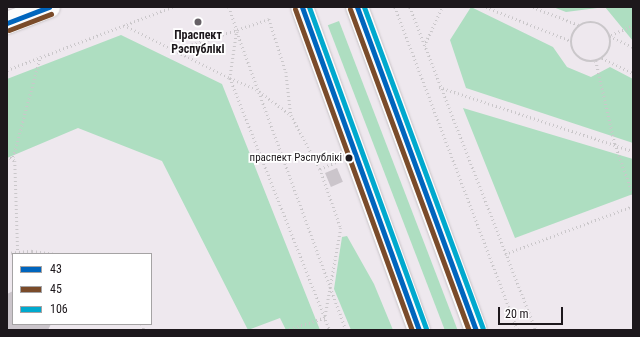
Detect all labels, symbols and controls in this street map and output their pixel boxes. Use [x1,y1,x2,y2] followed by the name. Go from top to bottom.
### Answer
[193,17,203,27] marker: Праспект Рэспублікі
[171,29,225,57] place label: Праспект Рэспублікі
[250,151,342,165] place label: праспект Рэспублікі
[344,153,354,163] marker: праспект Рэспублікі
[12,253,152,325] legend
[50,262,62,276] text: 43
[50,282,62,296] text: 45
[500,299,565,325] scale bar
[50,302,68,316] text: 106
[505,307,529,321] text: 20 m

